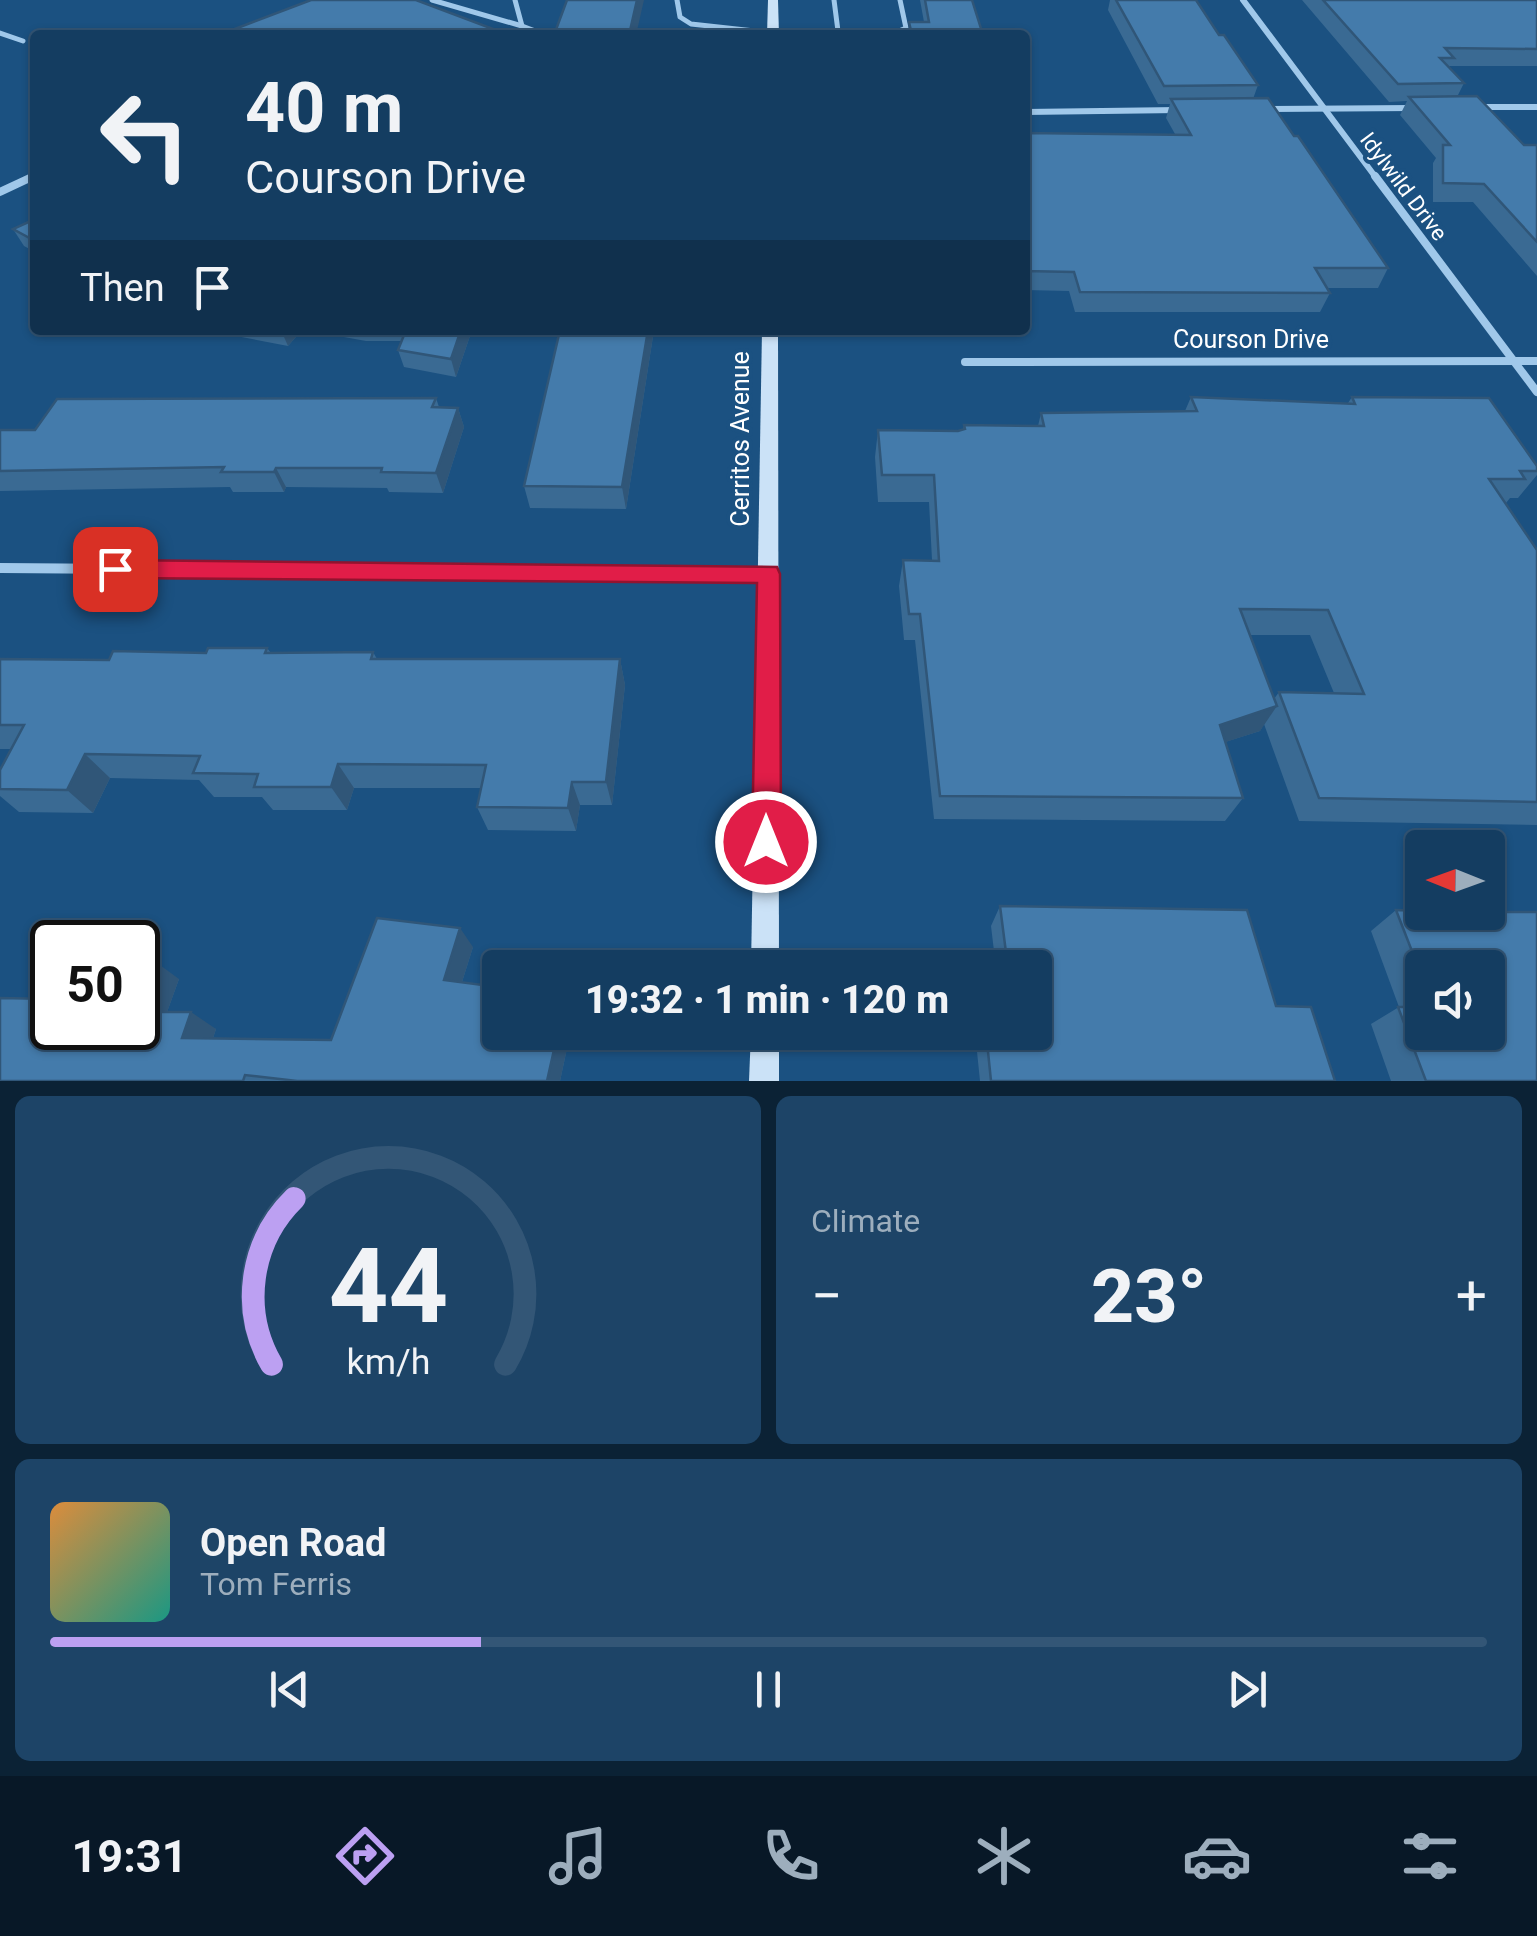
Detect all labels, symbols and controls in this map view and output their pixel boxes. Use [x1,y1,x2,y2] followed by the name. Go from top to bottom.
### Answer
[245,67,403,149] text: 40 m
[80,70,210,200] icon: left
[1355,127,1452,245] street label: Idylwild Drive
[245,151,526,204] text: Courson Drive
[185,260,240,315] icon: arrive
[80,266,165,310] text: Then
[1173,325,1329,354] street label: Courson Drive
[726,351,755,527] street label: Cerritos Avenue
[73,527,158,612] pin
[88,542,143,597] icon: arrive
[714,790,818,894] position arrow
[1405,830,1505,930] north arrow
[1405,830,1505,1050] map controls
[30,920,160,1050] speed limit sign: 50
[1405,950,1505,1050] button: sound
[585,978,949,1022] text: 19:32 · 1 min · 120 m
[811,1202,920,1240] text: Climate
[328,1226,448,1347] text: 44
[1091,1252,1207,1340] text: 23°
[811,1264,842,1328] text: −
[1456,1264,1487,1328] text: +
[346,1341,430,1383] text: km/h
[200,1521,386,1565] text: Open Road
[200,1565,352,1603] text: Tom Ferris
[262,1662,317,1717] icon: previous
[741,1662,796,1717] icon: pause
[1220,1662,1275,1717] icon: next
[330,1821,400,1891] icon: directions
[543,1821,613,1891] icon: music
[756,1821,826,1891] icon: phone
[969,1821,1039,1891] icon: climate
[1182,1821,1252,1891] icon: car
[1395,1821,1465,1891] icon: filters
[72,1830,187,1883] text: 19:31

